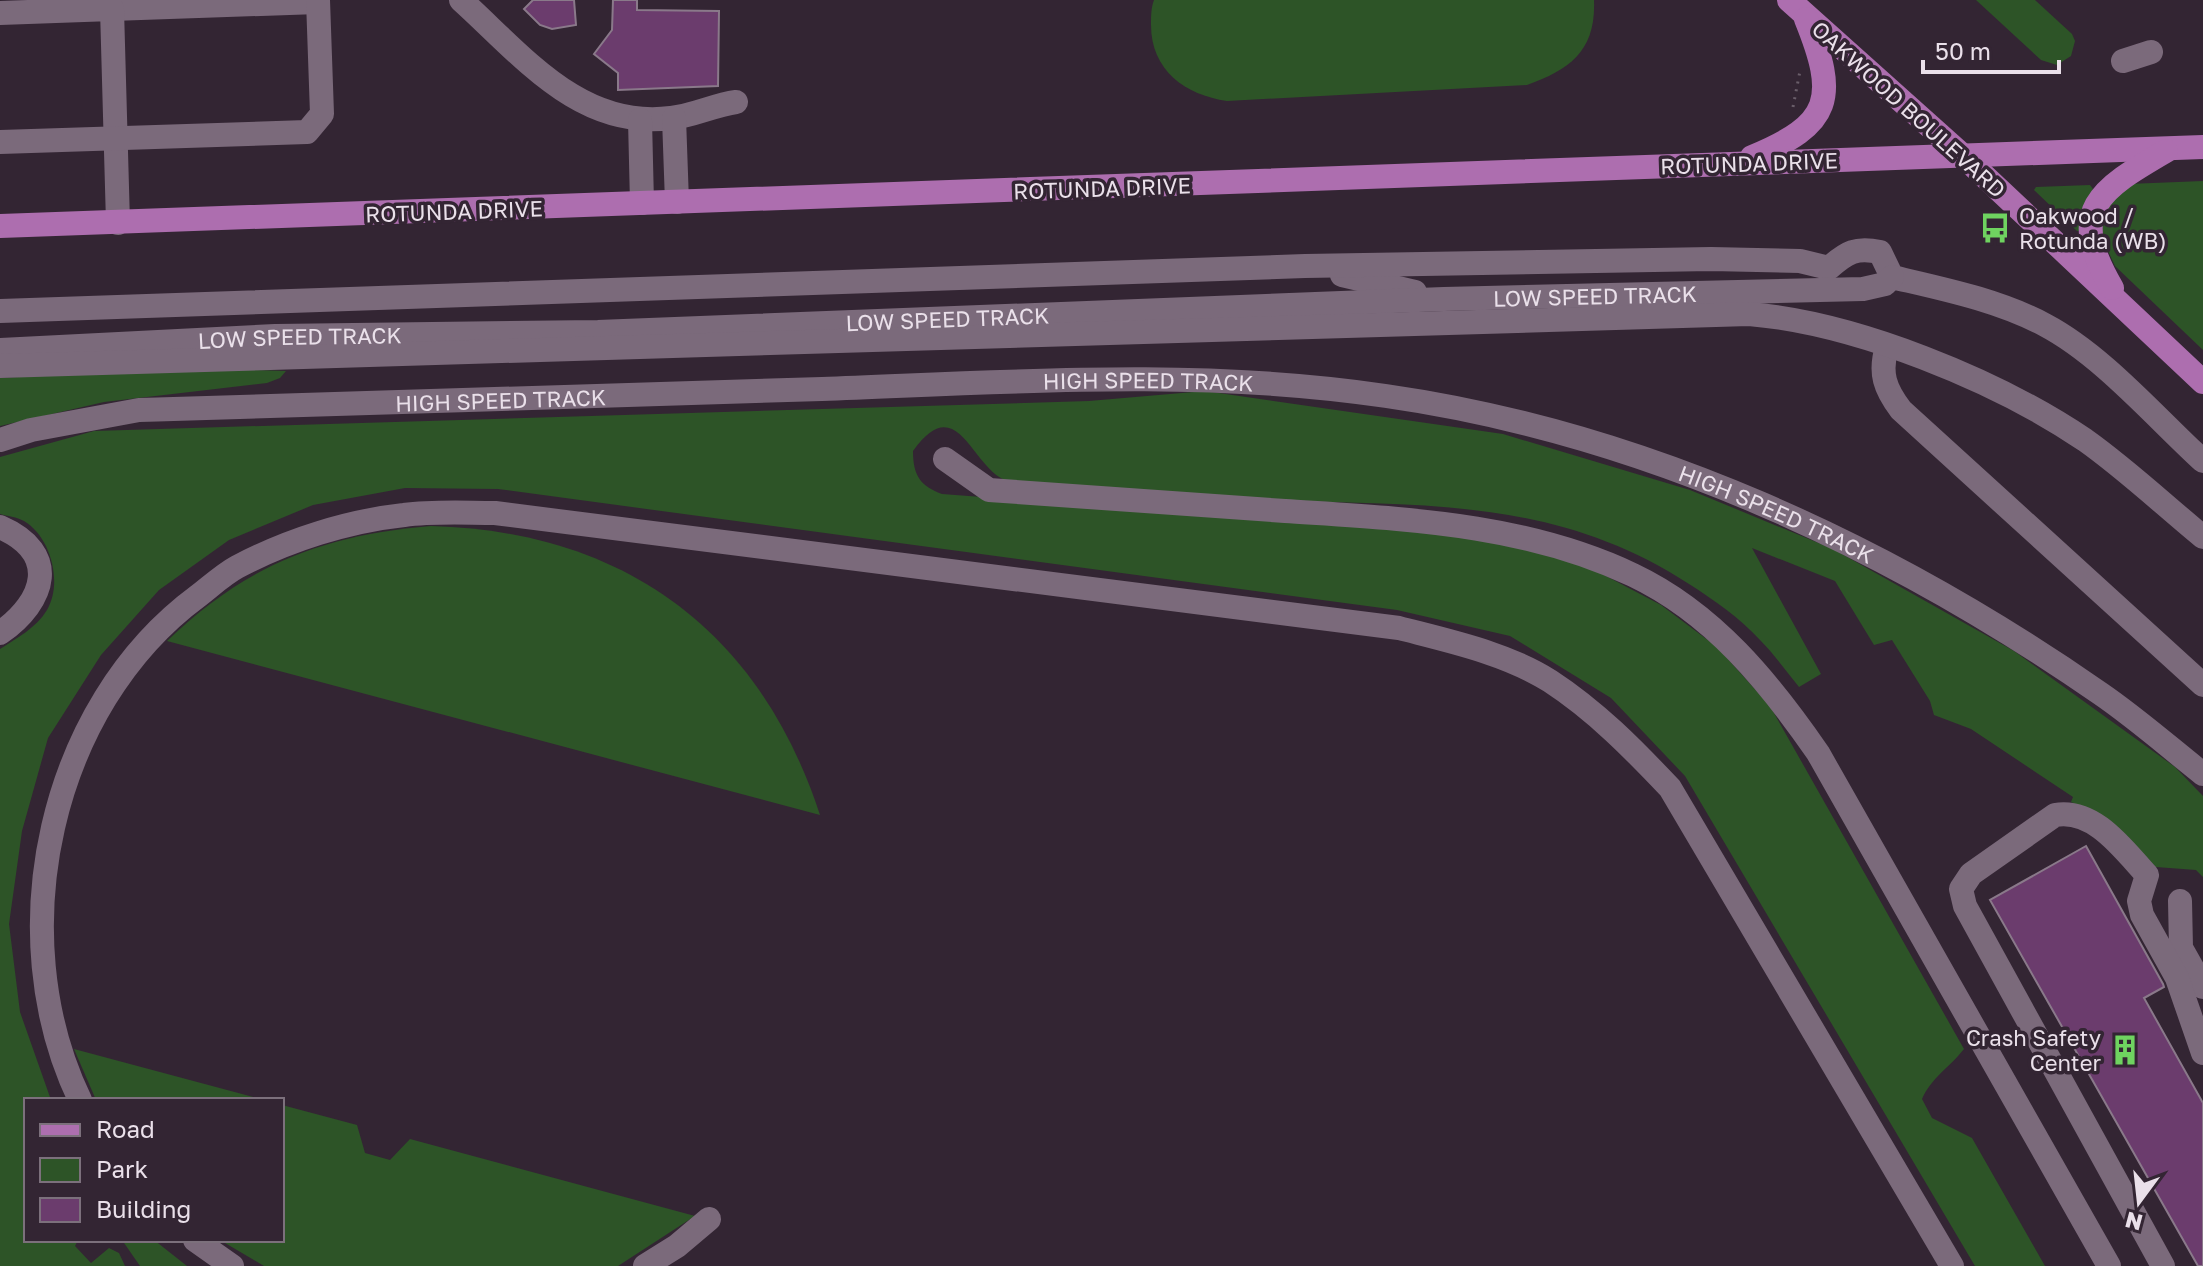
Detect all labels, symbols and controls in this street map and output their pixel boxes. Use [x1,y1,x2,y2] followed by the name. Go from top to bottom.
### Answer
[1807,15,2011,203] street label: OAKWOOD BOULEVARD
[1923,24,2059,74] scale bar
[1935,36,1991,65] text: 50 m
[1660,146,1838,180] street label: ROTUNDA DRIVE
[1013,171,1191,205] street label: ROTUNDA DRIVE
[365,194,543,228] street label: ROTUNDA DRIVE
[2019,202,2167,254] place label: Oakwood / Rotunda (WB)
[1978,211,2012,245] bus stop icon: Oakwood / Rotunda (WB)
[1493,279,1697,311] street label: LOW SPEED TRACK
[845,301,1050,336] street label: LOW SPEED TRACK
[197,321,402,353] street label: LOW SPEED TRACK
[1042,366,1254,396] street label: HIGH SPEED TRACK
[395,383,606,416] street label: HIGH SPEED TRACK
[1675,459,1879,568] street label: HIGH SPEED TRACK
[1966,1024,2101,1076] place label: Crash Safety Center
[2108,1033,2142,1067] building icon: Crash Safety Center
[24,1098,284,1242] legend
[96,1114,155,1143] text: Road
[96,1154,148,1183] text: Park
[2099,1162,2179,1242] north arrow
[96,1194,191,1223] text: Building
[2122,1207,2145,1237] text: N

